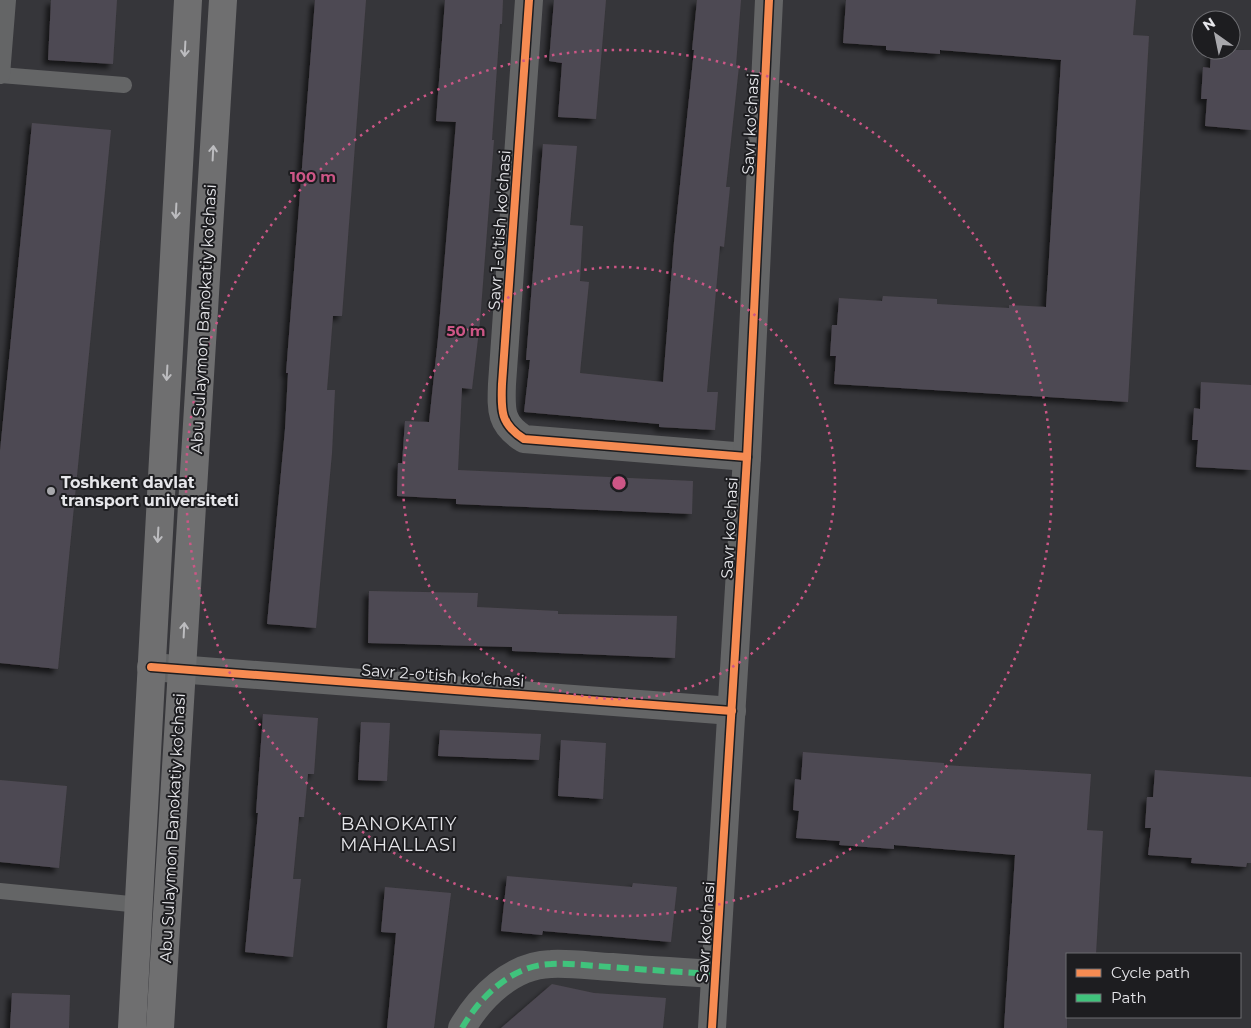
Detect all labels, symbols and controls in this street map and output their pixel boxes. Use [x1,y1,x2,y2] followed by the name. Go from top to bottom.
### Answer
[1191,10,1241,60] north arrow
[1199,13,1219,35] text: N
[181,40,190,56] one-way arrow
[738,73,763,175] street label: Savr ko'chasi
[209,146,218,162] one-way arrow
[484,149,515,311] street label: Savr 1-o'tish ko'chasi
[290,167,336,186] text: 100 m
[187,184,220,454] street label: Abu Sulaymon Banokatiy ko'chasi
[172,203,181,219] one-way arrow
[446,321,486,340] text: 50 m
[163,365,172,381] one-way arrow
[61,473,239,510] place label: Toshkent davlat transport universiteti
[610,474,628,492] centre of rings
[717,477,742,579] street label: Savr ko'chasi
[45,485,57,497] marker: Toshkent davlat transport universiteti
[154,527,163,543] one-way arrow
[180,622,189,638] one-way arrow
[361,660,525,691] street label: Savr 2-o'tish ko'chasi
[156,693,189,963] street label: Abu Sulaymon Banokatiy ko'chasi
[340,813,458,856] district label: BANOKATIY MAHALLASI
[692,881,719,983] street label: Savr ko'chasi
[1066,953,1241,1018] legend
[1111,963,1190,982] text: Cycle path
[1111,988,1147,1007] text: Path

